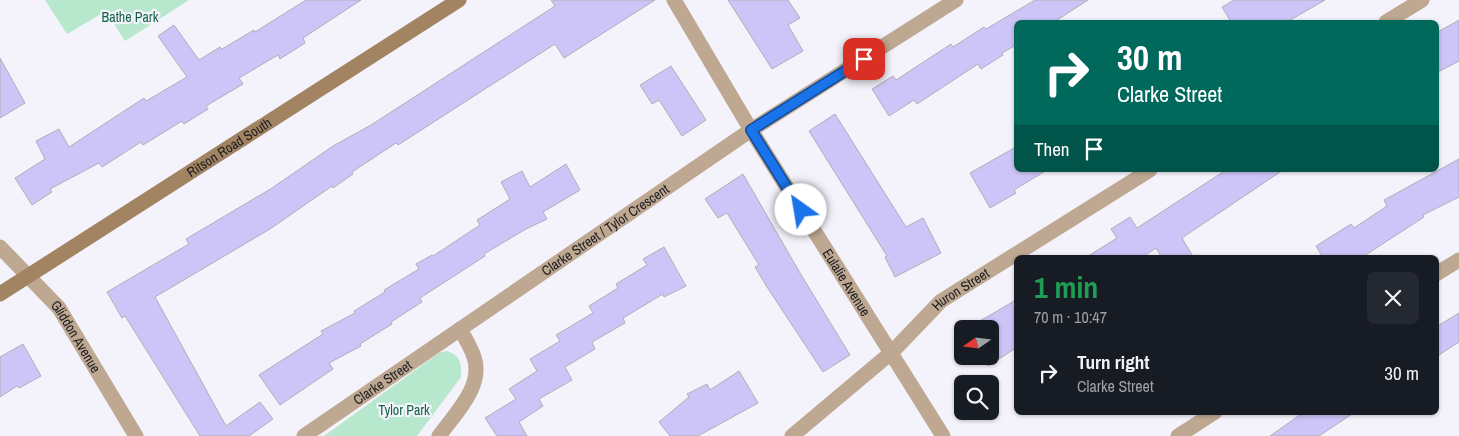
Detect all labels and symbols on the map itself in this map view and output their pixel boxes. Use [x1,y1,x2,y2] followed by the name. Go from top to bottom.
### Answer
[102,8,159,26] park label: Bathe Park
[843,38,885,80] pin
[183,114,275,181] street label: Ritson Road South
[538,180,672,280] street label: Clarke Street / Tylor Crescent
[774,183,826,235] position arrow
[819,245,875,320] street label: Eulalie Avenue
[928,264,993,314] street label: Huron Street
[47,296,105,376] street label: Gliddon Avenue
[954,320,999,365] north arrow
[350,356,415,409] street label: Clarke Street
[378,401,430,419] park label: Tylor Park

